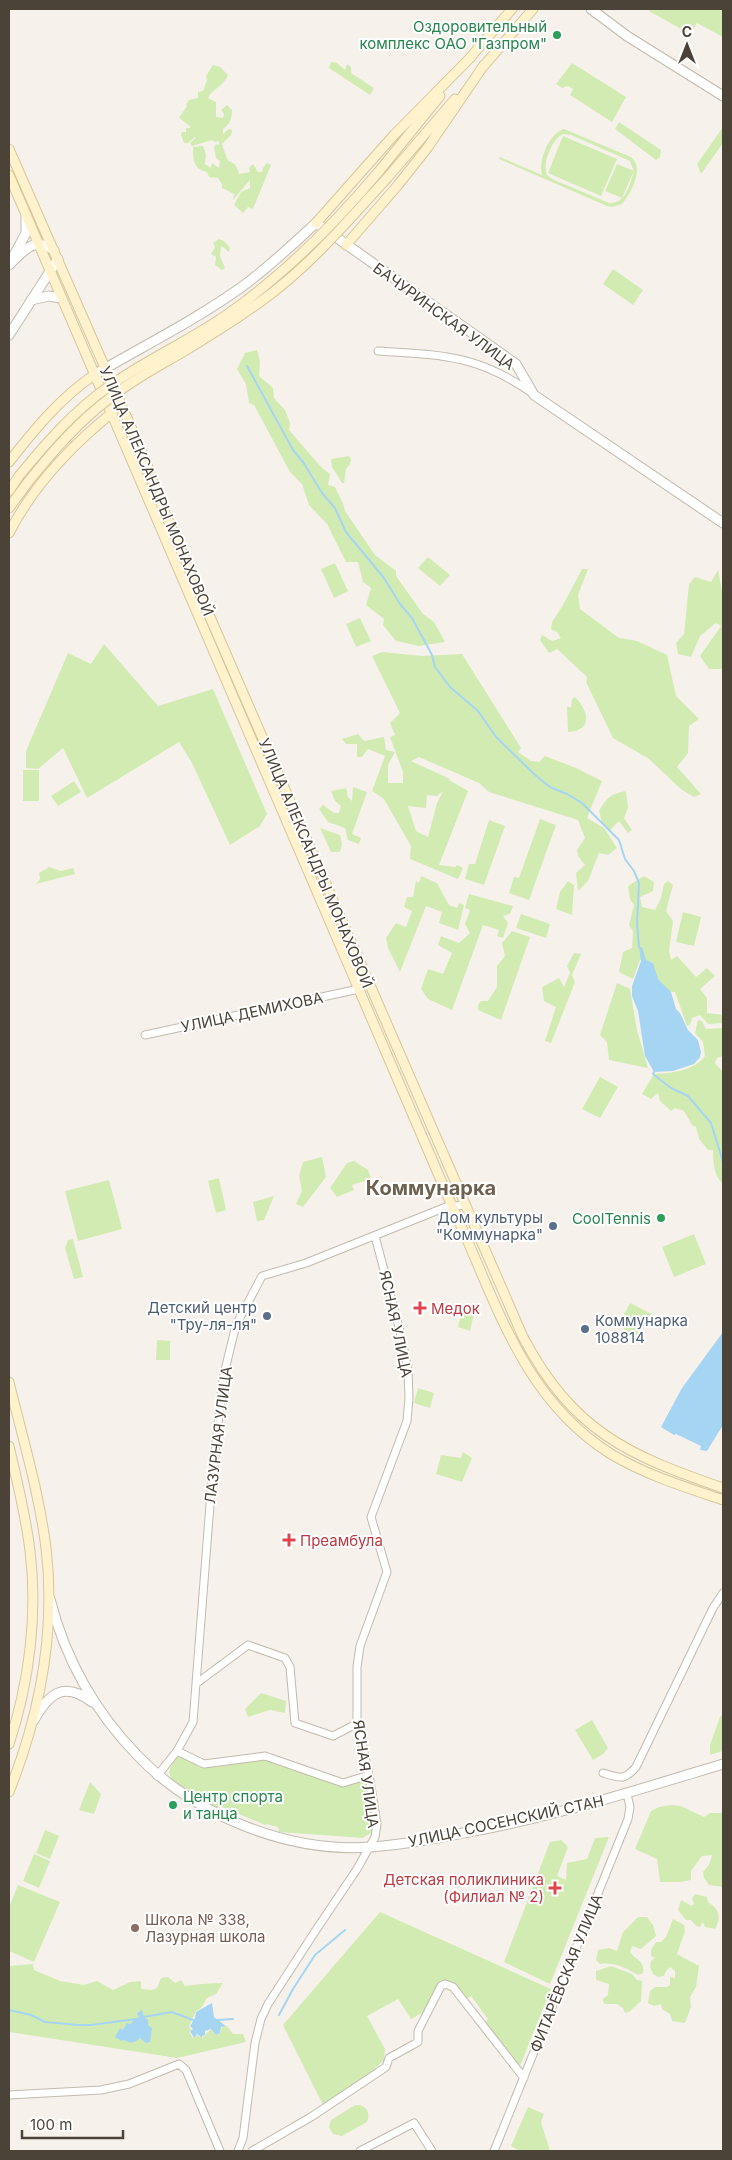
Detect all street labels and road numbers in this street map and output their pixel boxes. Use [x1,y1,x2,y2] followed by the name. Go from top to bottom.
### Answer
[369,258,519,374] street label: БАЧУРИНСКАЯ УЛИЦА
[96,363,218,619] street label: УЛИЦА АЛЕКСАНДРЫ МОНАХОВОЙ
[255,735,377,991] street label: УЛИЦА АЛЕКСАНДРЫ МОНАХОВОЙ
[179,988,325,1036] street label: УЛИЦА ДЕМИХОВА
[375,1269,417,1379] street label: ЯСНАЯ УЛИЦА
[200,1365,236,1505] street label: ЛАЗУРНАЯ УЛИЦА
[349,1719,383,1829] street label: ЯСНАЯ УЛИЦА
[406,1791,606,1851] street label: УЛИЦА СОСЕНСКИЙ СТАН
[525,1891,607,2055] street label: ФИТАРЁВСКАЯ УЛИЦА

